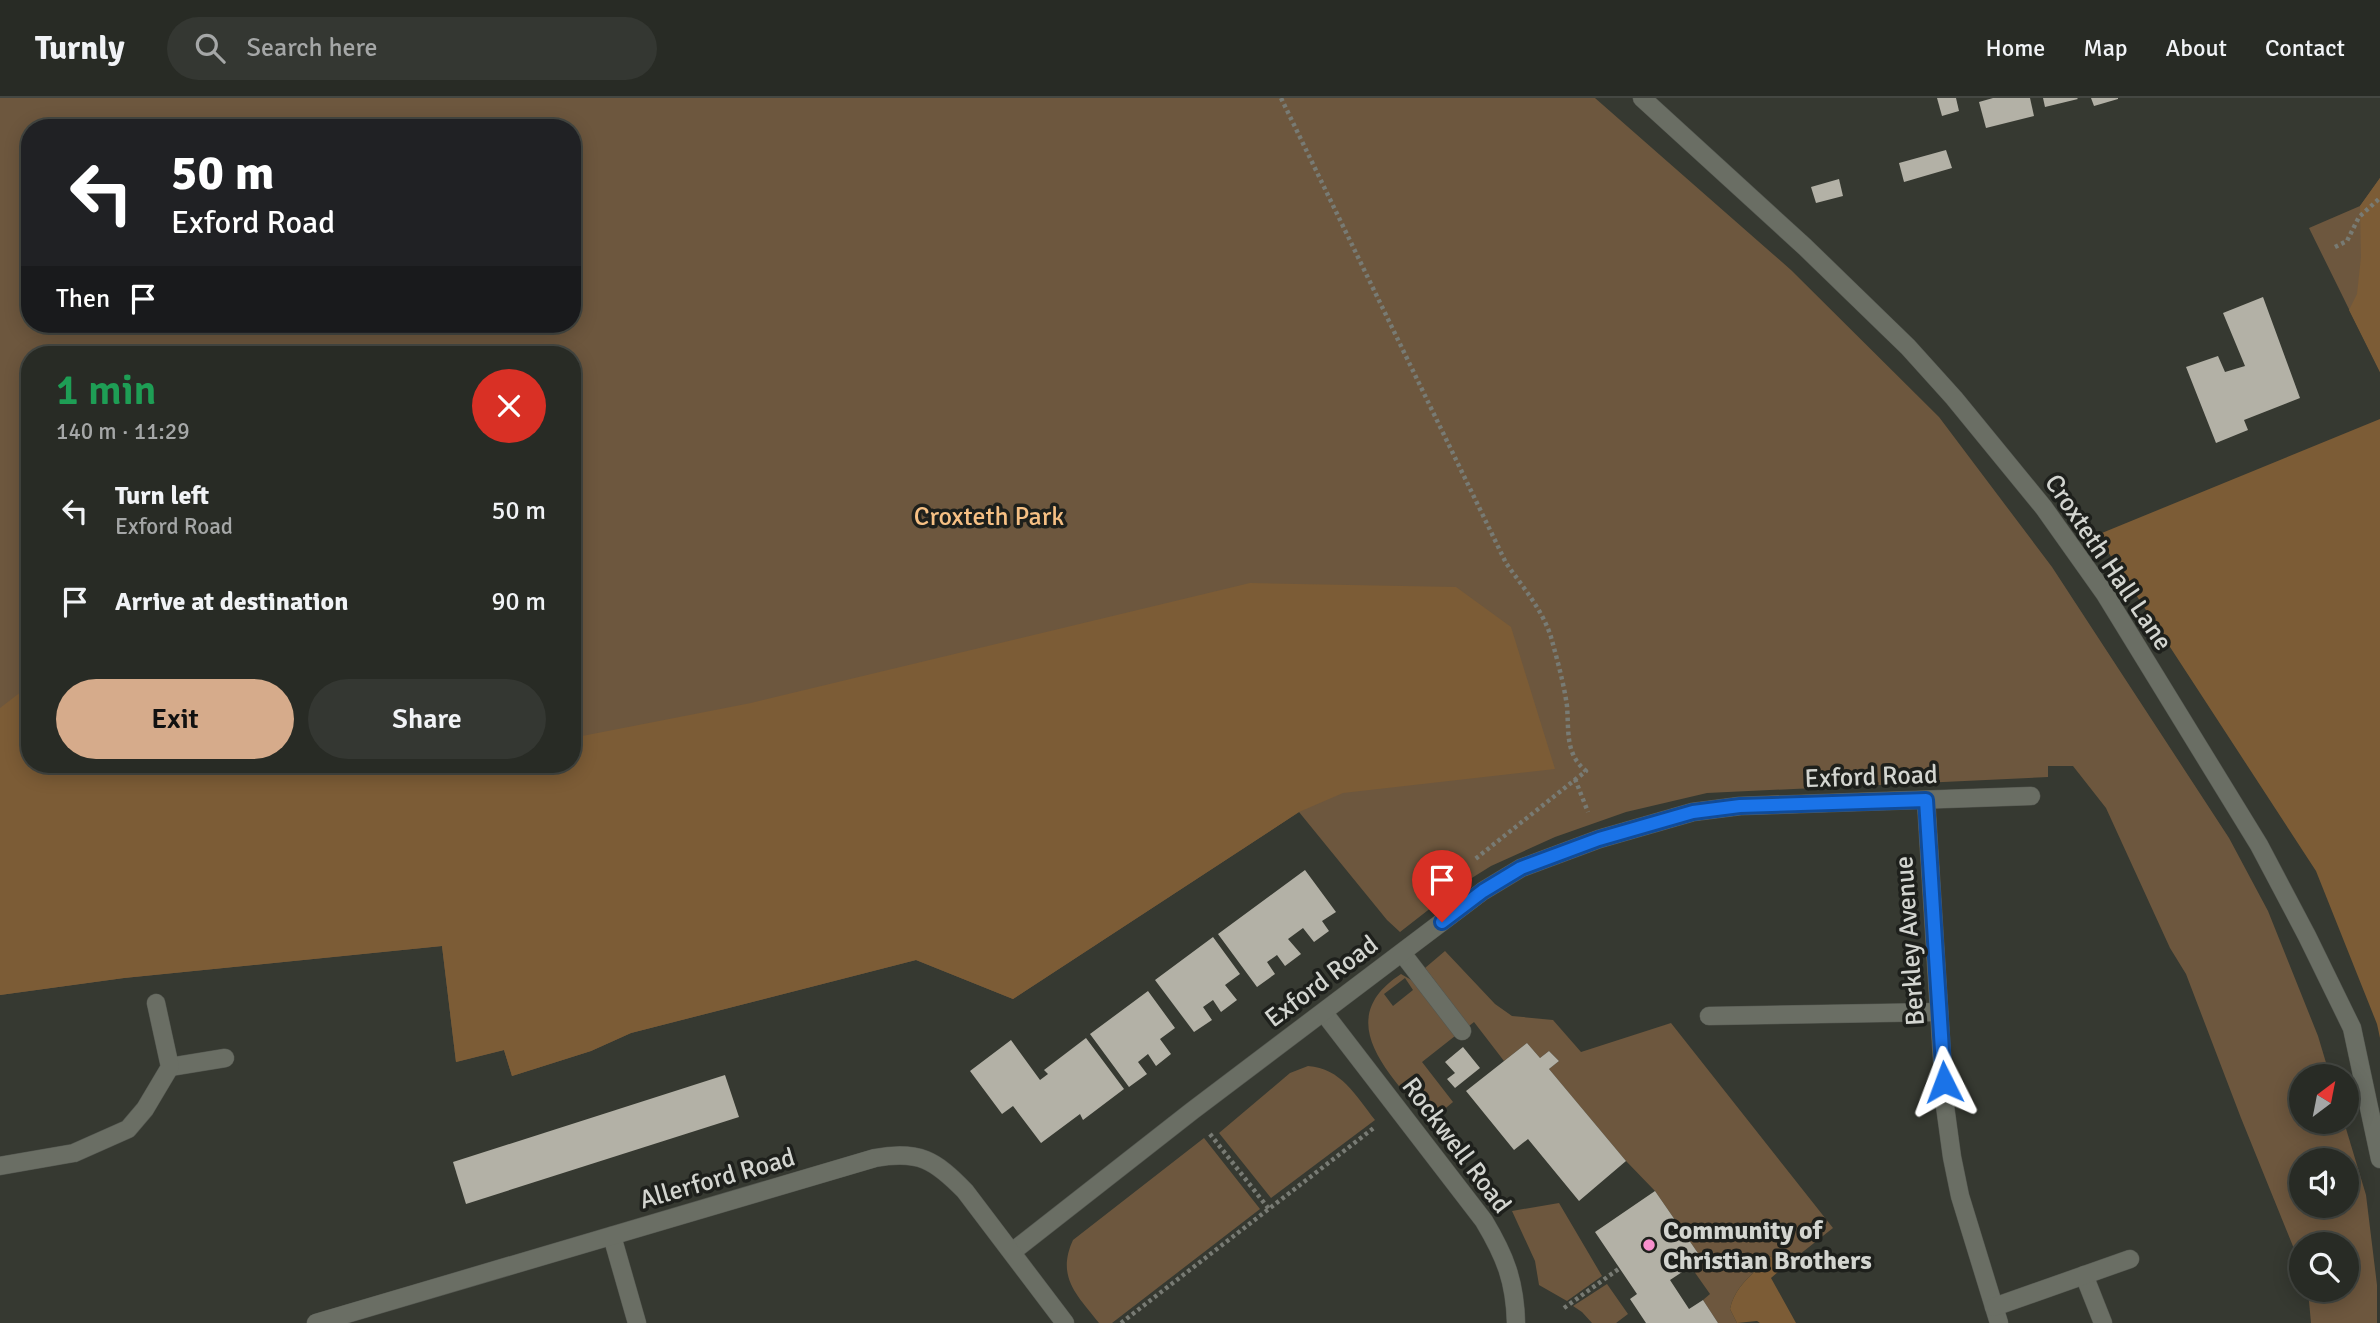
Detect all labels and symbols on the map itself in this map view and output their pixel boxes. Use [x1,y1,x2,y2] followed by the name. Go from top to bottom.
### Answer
[2037,468,2179,657] street label: Croxteth Hall Lane
[914,501,1064,533] park label: Croxteth Park
[1804,759,1938,795] street label: Exford Road
[1412,850,1472,922] pin
[1888,855,1932,1027] street label: Berkley Avenue
[1259,929,1384,1035] street label: Exford Road
[1907,1045,1981,1119] position arrow
[2289,1064,2359,1134] north arrow
[1395,1071,1518,1220] street label: Rockwell Road
[636,1142,799,1216] street label: Allerford Road
[1663,1215,1872,1277] place label: Community of Christian Brothers
[1641,1237,1657,1253] marker: Community of Christian Brothers

